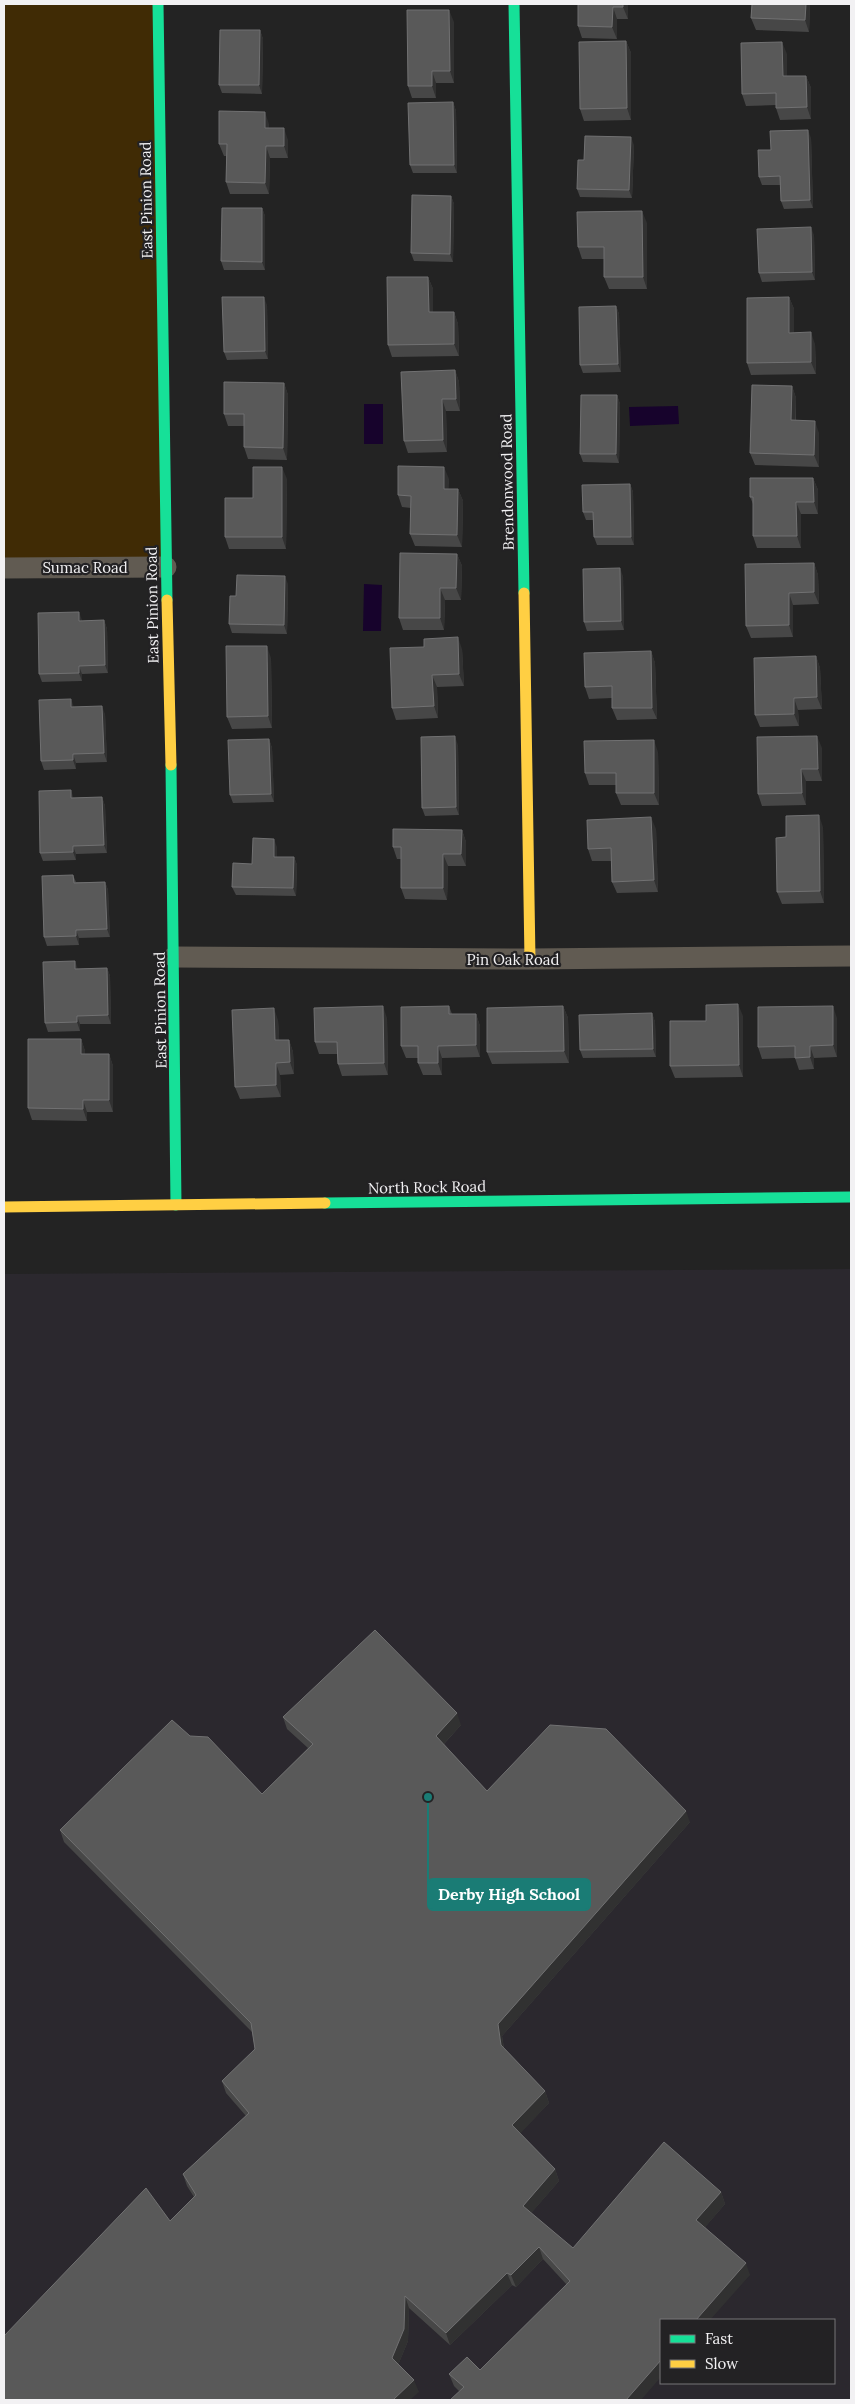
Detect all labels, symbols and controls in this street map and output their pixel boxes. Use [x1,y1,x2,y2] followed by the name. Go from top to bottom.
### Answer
[135,141,157,259] street label: East Pinion Road
[496,414,518,550] street label: Brendonwood Road
[141,546,163,664] street label: East Pinion Road
[42,558,128,577] street label: Sumac Road
[467,950,559,969] street label: Pin Oak Road
[149,951,171,1069] street label: East Pinion Road
[368,1176,486,1198] street label: North Rock Road
[428,1879,590,1910] callout: Derby High School
[438,1884,580,1904] text: Derby High School
[660,2319,835,2384] legend
[705,2329,733,2348] text: Fast
[705,2354,738,2373] text: Slow

